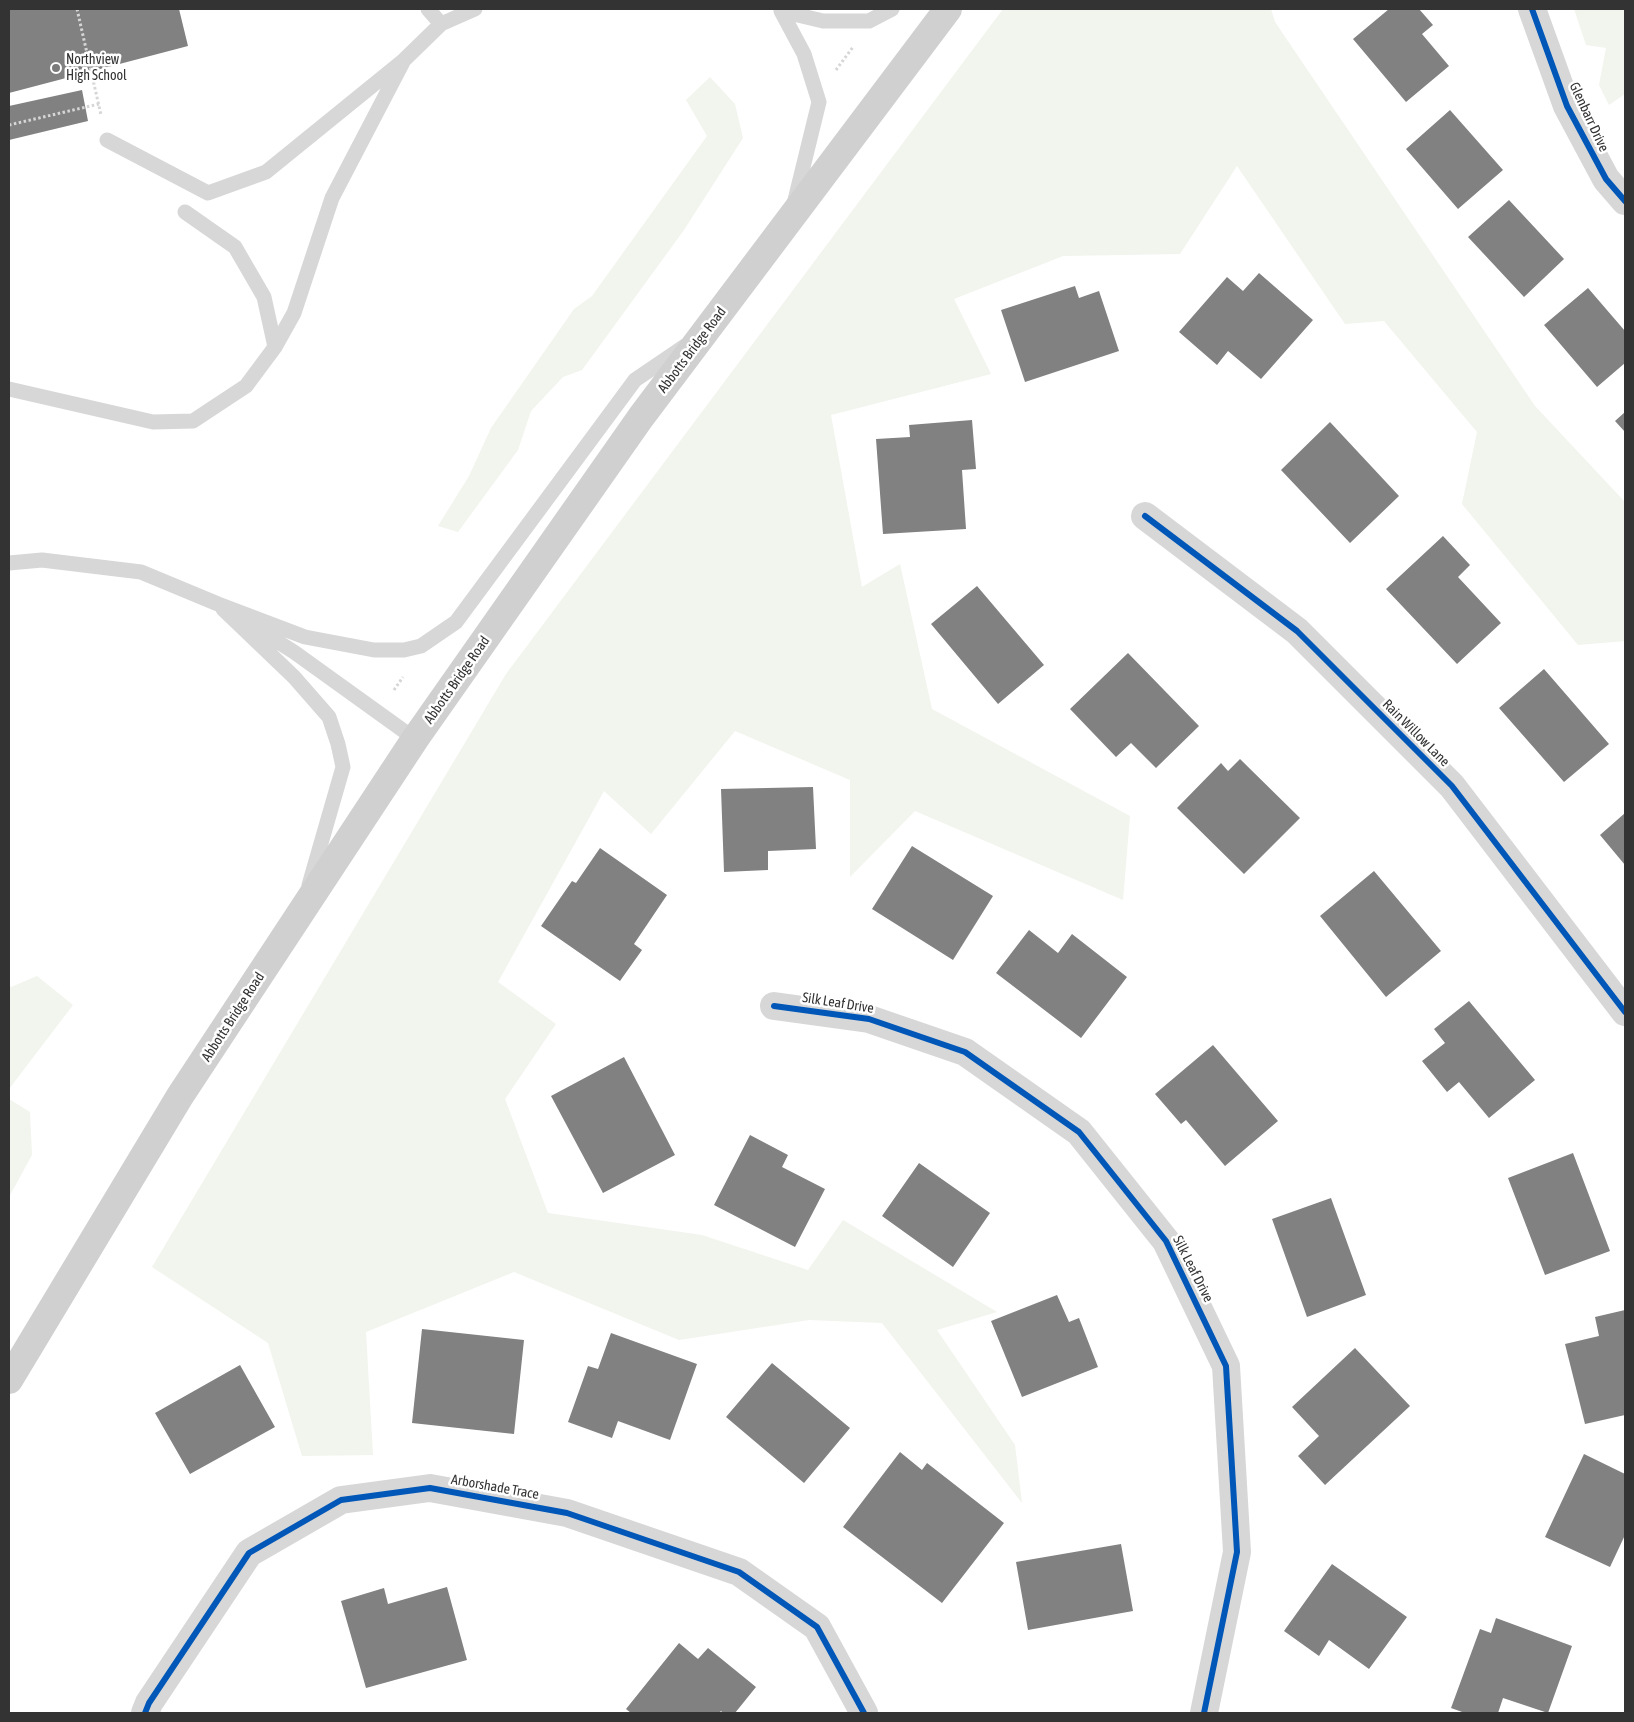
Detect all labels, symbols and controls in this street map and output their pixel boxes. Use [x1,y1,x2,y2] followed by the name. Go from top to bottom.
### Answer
[66,52,127,84] place label: Northview High School
[50,62,62,74] marker: Northview High School
[1566,80,1612,154] street label: Glenbarr Drive
[654,304,730,396] street label: Abbotts Bridge Road
[421,633,493,727] street label: Abbotts Bridge Road
[1379,696,1453,770] street label: Rain Willow Lane
[198,969,268,1065] street label: Abbotts Bridge Road
[801,989,875,1017] street label: Silk Leaf Drive
[1169,1233,1217,1305] street label: Silk Leaf Drive
[450,1471,540,1503] street label: Arborshade Trace

